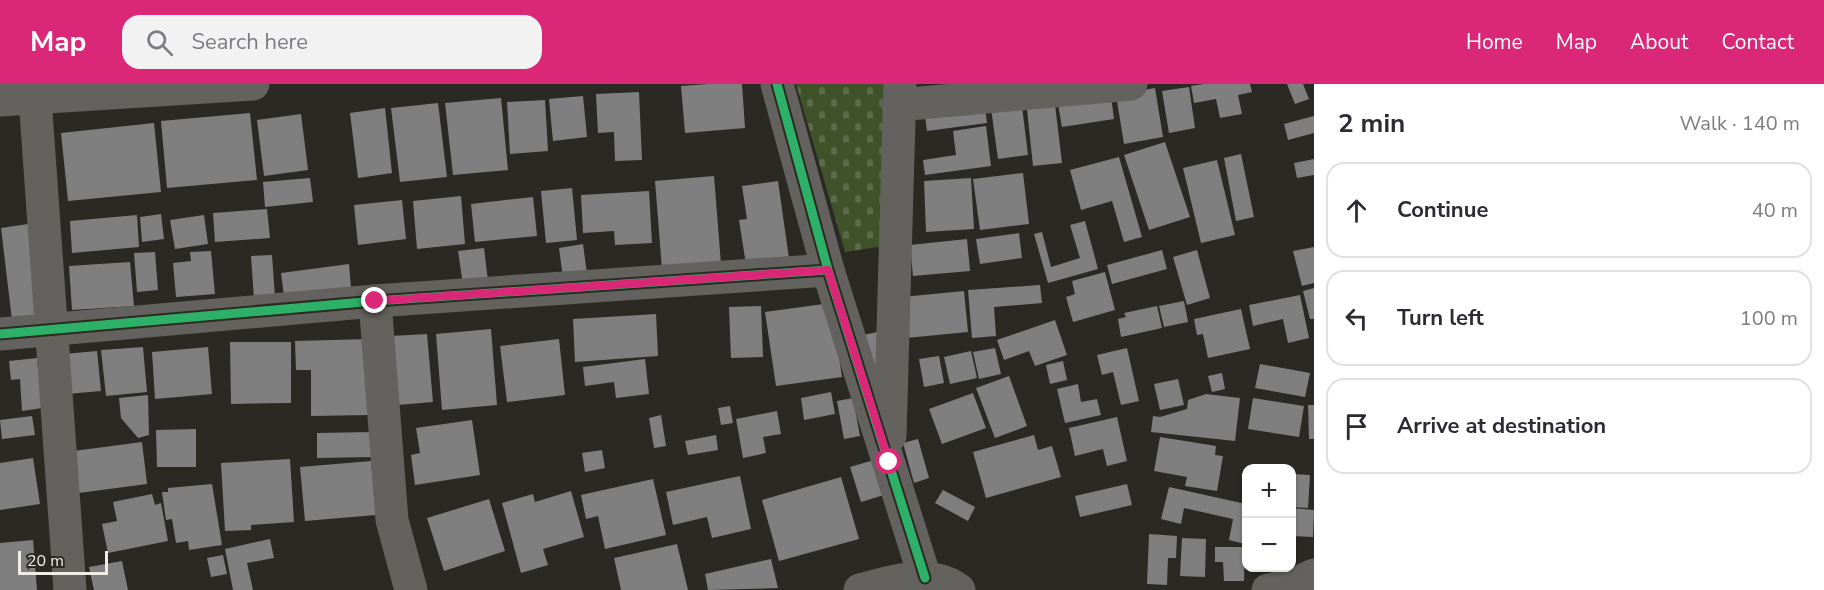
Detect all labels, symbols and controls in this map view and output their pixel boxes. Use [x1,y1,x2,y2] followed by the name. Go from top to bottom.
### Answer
[122,15,542,69] search box
[30,23,86,61] text: Map
[143,26,176,59] icon: search
[191,27,308,57] text: Search here
[1466,28,1523,56] text: Home
[1556,28,1597,56] text: Map
[1630,28,1688,56] text: About
[1721,28,1794,56] text: Contact
[1338,106,1405,141] text: 2 min
[1680,110,1800,137] text: Walk · 140 m
[1340,194,1373,227] icon: ahead
[1397,195,1488,225] text: Continue
[1752,197,1798,224] text: 40 m
[361,287,387,313] route end
[1340,302,1373,335] icon: left
[1397,303,1484,333] text: Turn left
[1740,305,1798,332] text: 100 m
[1340,410,1373,443] icon: arrive
[1397,411,1606,441] text: Arrive at destination
[875,448,901,474] route start
[1242,464,1296,572] map controls
[1242,464,1296,518] button: +
[1242,518,1296,572] button: −
[18,548,108,576] scale bar
[27,550,64,572] text: 20 m

